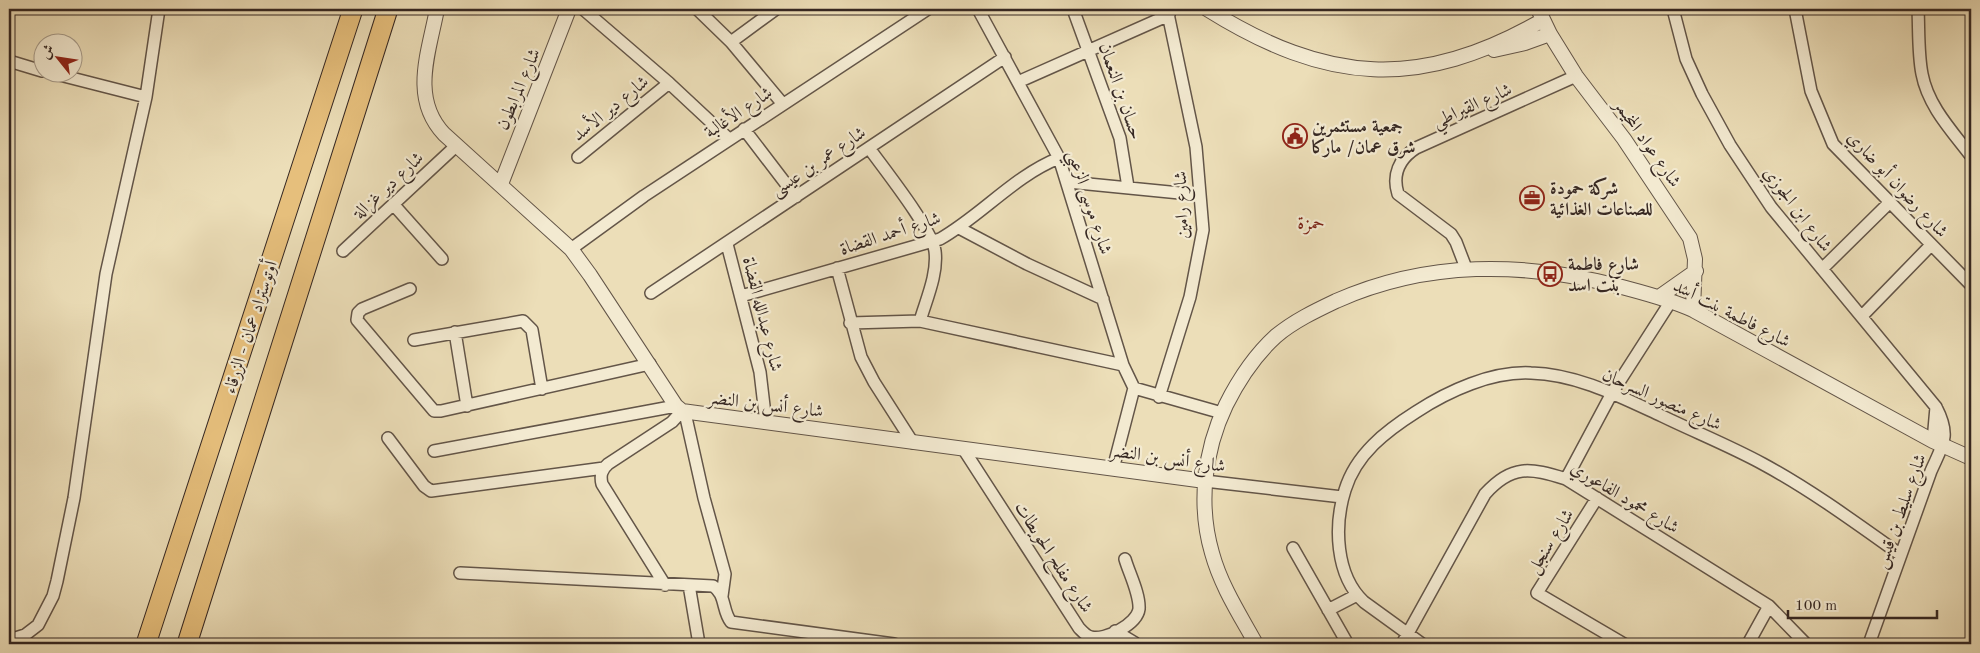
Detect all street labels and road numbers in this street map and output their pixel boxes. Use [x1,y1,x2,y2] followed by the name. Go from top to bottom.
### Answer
[1094,41,1145,142] street label: حسان بن النعمان
[494,46,549,135] street label: شارع المرابطون
[566,69,655,149] street label: شارع دير الأسد
[699,80,778,146] street label: شارع الأغالبة
[1430,80,1518,138] street label: شارع القيراطي
[1605,95,1684,194] street label: شارع عواد المخيمر
[768,124,872,204] street label: شارع عمر بن عيسى
[1840,125,1955,245] street label: شارع رضوان أبو ضاري
[1057,148,1114,259] street label: شارع موسى الزعبي
[349,149,431,227] street label: شارع دير غزالة
[1756,164,1835,258] street label: شارع ابن الجوزي
[1172,170,1197,239] street label: شارع رامين
[836,204,944,263] street label: شارع أحمد القضاة
[734,255,785,375] street label: شارع عبدالله القضاة
[216,256,282,396] street label: أوتوستراد عمان - الزرقاء
[1668,272,1795,356] street label: شارع فاطمة بنت أسد
[1597,366,1724,439] street label: شارع منصور السرحان
[705,384,825,426] street label: شارع أنس بن النضر
[1107,437,1227,481] street label: شارع أنس بن النضر
[1872,452,1935,573] street label: شارع سليط بن قيس
[1565,459,1682,541] street label: شارع محمود الفاعوري
[1006,499,1096,619] street label: شارع مفلح الحويطات
[1524,506,1582,580] street label: شارع سنجل

